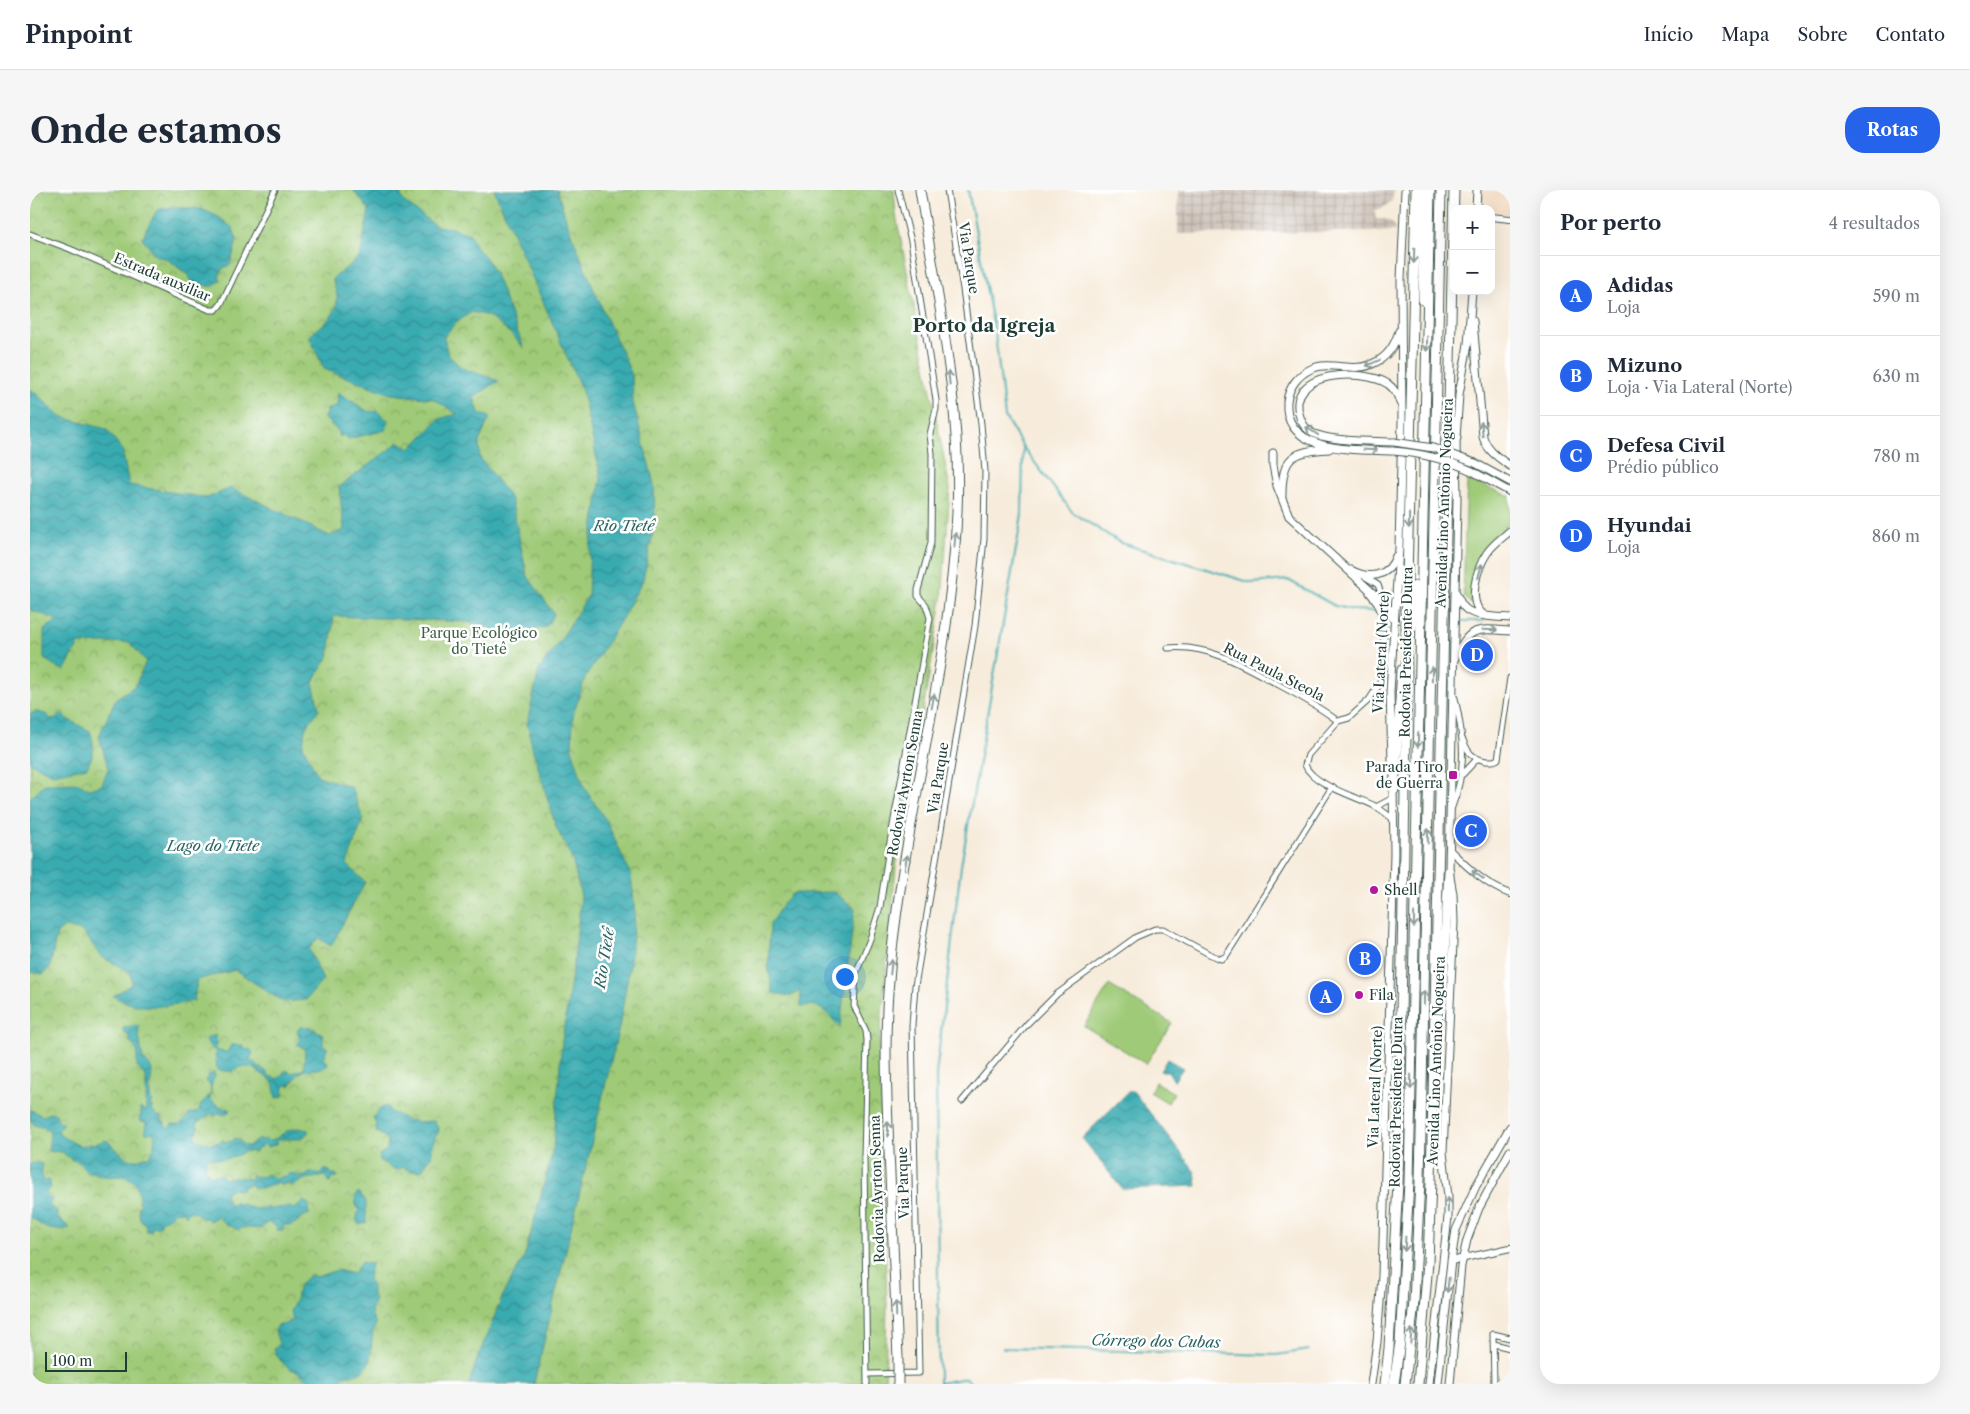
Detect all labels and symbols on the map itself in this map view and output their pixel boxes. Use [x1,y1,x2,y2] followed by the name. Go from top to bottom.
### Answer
[954,220,984,295] street label: Via Parque
[1409,248,1419,264] one-way arrow
[111,249,213,306] street label: Estrada auxiliar
[913,314,1056,337] district label: Porto da Igreja
[1423,335,1432,351] one-way arrow
[1365,359,1380,369] one-way arrow
[944,371,954,387] one-way arrow
[1431,397,1457,609] street label: Avenida Lino Antônio Nogueira
[1477,421,1487,437] one-way arrow
[1305,426,1319,436] one-way arrow
[1362,445,1378,454] one-way arrow
[1405,512,1414,528] one-way arrow
[592,516,656,535] water label: Rio Tietê
[950,533,959,549] one-way arrow
[1475,563,1485,579] one-way arrow
[1396,566,1417,738] street label: Rodovia Presidente Dutra
[1369,590,1393,715] street label: Via Lateral (Norte)
[421,624,537,658] park label: Parque Ecológico do Tietê
[1482,625,1498,635] one-way arrow
[1461,636,1493,674] pin: D
[1220,639,1328,706] street label: Rua Paula Steola
[1427,666,1436,682] one-way arrow
[929,694,939,710] one-way arrow
[883,708,927,857] street label: Rodovia Ayrton Senna
[1413,731,1422,747] one-way arrow
[923,741,953,816] street label: Via Parque
[1365,758,1444,792] place label: Parada Tiro de Guerra
[1447,769,1459,781] marker: Parada Tiro de Guerra
[1455,812,1487,850] pin: C
[1423,828,1433,844] one-way arrow
[166,836,260,855] water label: Lago do Tiete
[901,854,911,870] one-way arrow
[1471,870,1485,880] one-way arrow
[1384,881,1417,899] place label: Shell
[1368,884,1380,896] marker: Shell
[1409,911,1419,927] one-way arrow
[590,925,618,991] water label: Rio Tietê
[1349,940,1381,978] pin: B
[1423,955,1449,1167] street label: Avenida Lino Antônio Nogueira
[886,959,896,975] one-way arrow
[832,964,858,990] your location
[1310,978,1342,1016] pin: A
[1369,986,1394,1004] place label: Fila
[1353,989,1365,1001] marker: Fila
[1419,991,1429,1007] one-way arrow
[1386,1016,1407,1188] street label: Rodovia Presidente Dutra
[1364,1026,1386,1149] street label: Via Lateral (Norte)
[1406,1074,1416,1090] one-way arrow
[865,1114,889,1263] street label: Rodovia Ayrton Senna
[884,1121,893,1137] one-way arrow
[893,1146,913,1220] street label: Via Parque
[1443,1197,1453,1213] one-way arrow
[1401,1236,1410,1252] one-way arrow
[1444,1276,1453,1292] one-way arrow
[891,1301,900,1317] one-way arrow
[1406,1328,1416,1344] one-way arrow
[1091,1330,1221,1352] water label: Córrego dos Cubas
[45,1349,128,1372] scale bar

